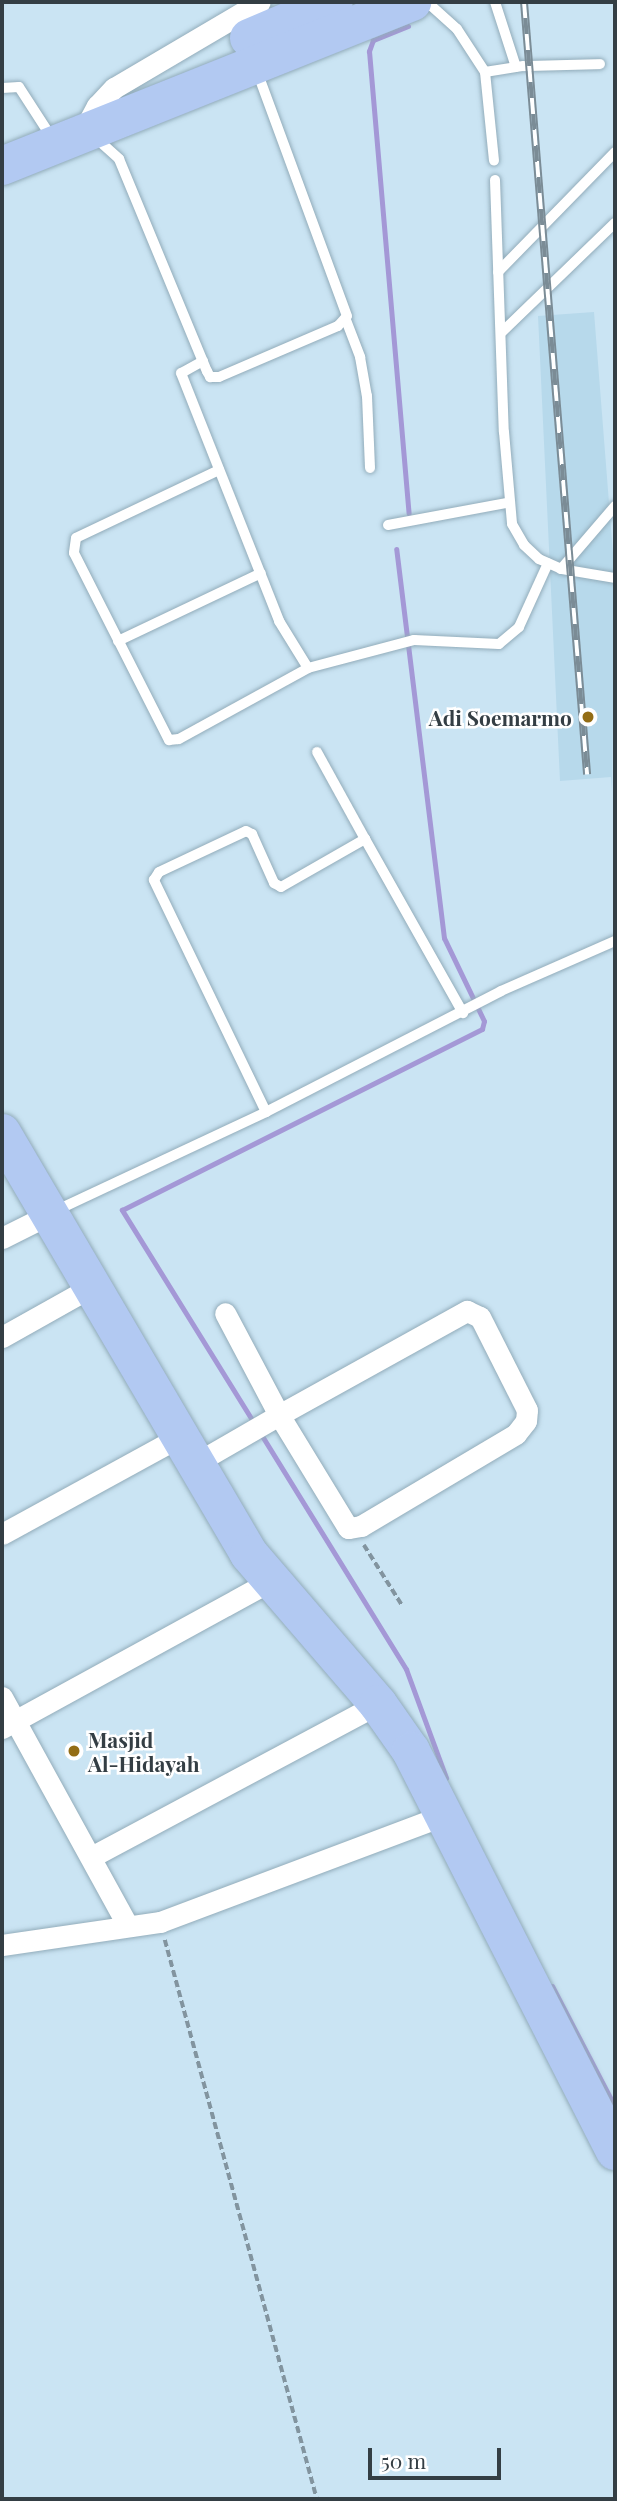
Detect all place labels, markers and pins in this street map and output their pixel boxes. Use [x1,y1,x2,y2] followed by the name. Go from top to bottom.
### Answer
[429,704,572,730] place label: Adi Soemarmo
[578,707,598,727] marker: Adi Soemarmo
[88,1726,199,1776] place label: Masjid Al-Hidayah
[66,1743,82,1759] marker: Masjid Al-Hidayah

